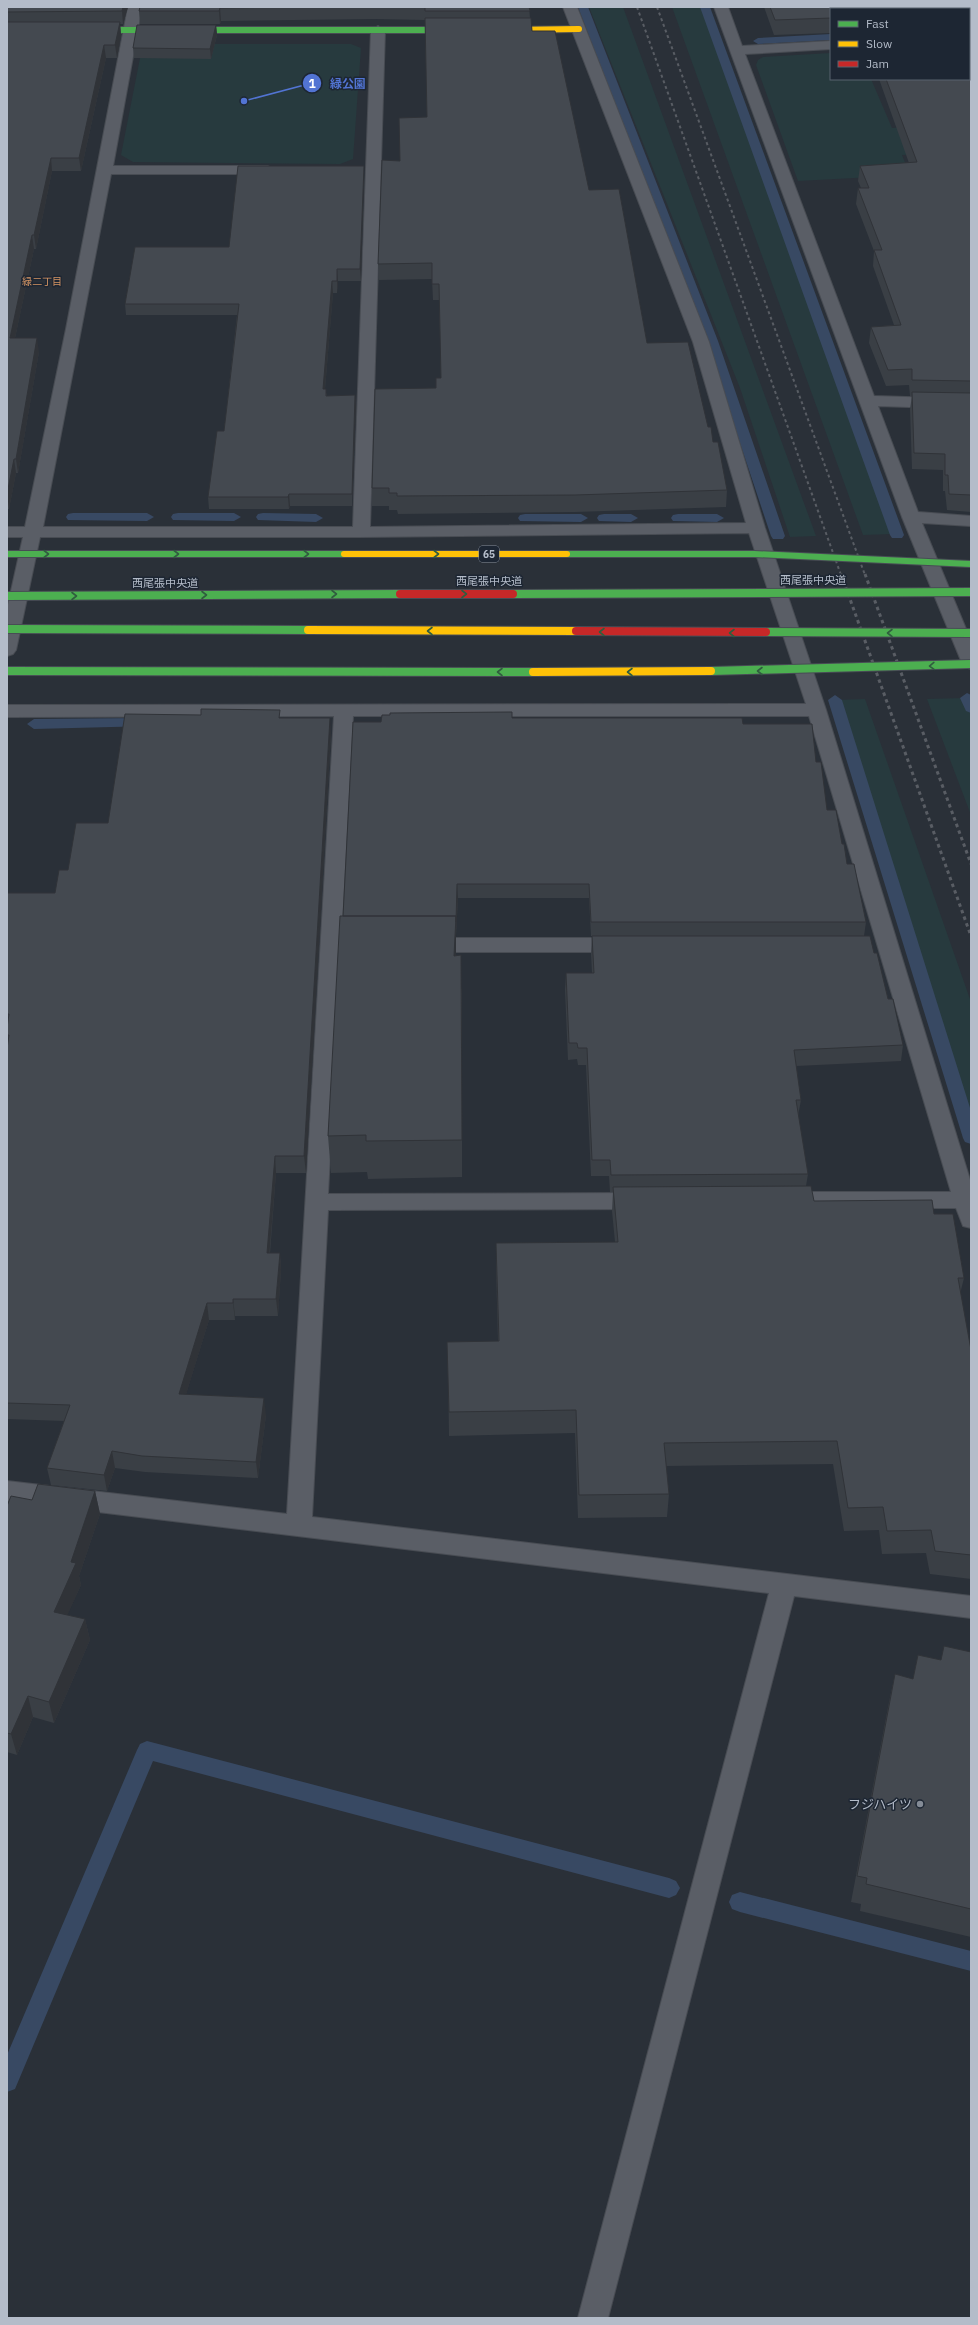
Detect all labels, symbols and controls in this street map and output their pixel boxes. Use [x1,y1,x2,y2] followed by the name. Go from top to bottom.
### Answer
[830,8,970,80] legend
[866,16,889,31] text: Fast
[866,36,892,51] text: Slow
[866,56,889,71] text: Jam
[302,71,374,95] callout: 緑公園
[308,76,316,91] text: 1
[330,76,366,91] text: 緑公園
[22,275,62,288] district label: 緑二丁目
[479,546,499,562] road number: 65
[43,550,49,558] one-way arrow
[173,550,179,558] one-way arrow
[303,550,309,558] one-way arrow
[433,550,439,558] one-way arrow
[780,573,846,587] street label: 西尾張中央道
[456,574,522,588] street label: 西尾張中央道
[132,576,198,590] street label: 西尾張中央道
[331,590,337,598] one-way arrow
[461,590,467,598] one-way arrow
[201,591,207,599] one-way arrow
[71,592,77,600] one-way arrow
[427,627,433,635] one-way arrow
[599,628,605,636] one-way arrow
[729,628,735,637] one-way arrow
[887,629,893,637] one-way arrow
[929,662,935,670] one-way arrow
[757,667,763,675] one-way arrow
[497,668,503,676] one-way arrow
[627,668,633,676] one-way arrow
[848,1796,912,1813] place label: フジハイツ
[915,1799,925,1809] marker: フジハイツ

